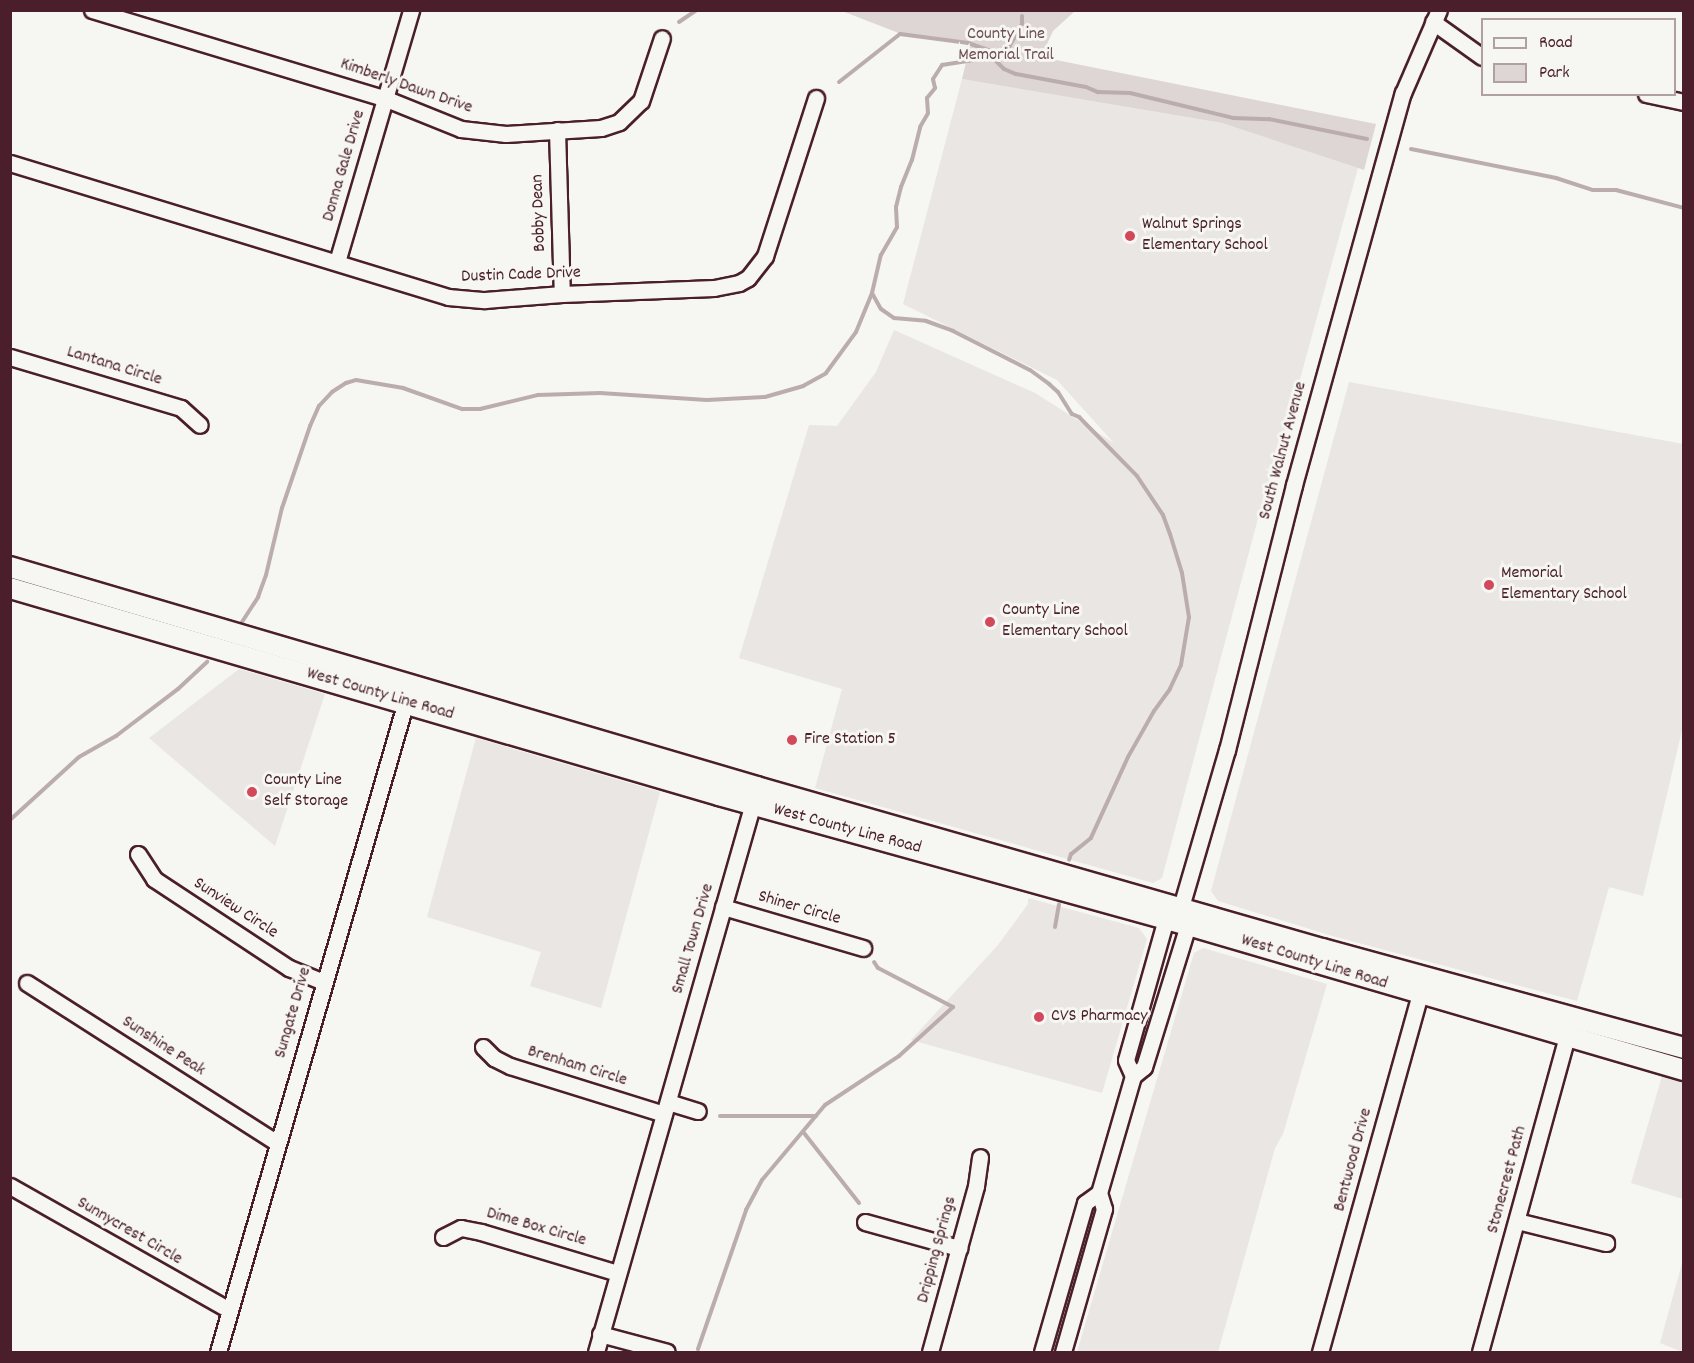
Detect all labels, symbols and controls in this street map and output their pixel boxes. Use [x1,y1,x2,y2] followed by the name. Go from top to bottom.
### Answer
[1481,18,1676,96] legend
[958,25,1054,68] park label: County Line Memorial Trail
[1539,31,1573,56] text: Road
[337,54,475,120] street label: Kimberly Dawn Drive
[1539,61,1570,86] text: Park
[319,108,371,224] street label: Donna Gale Drive
[528,174,552,252] street label: Bobby Dean
[1142,215,1268,258] place label: Walnut Springs Elementary School
[1123,229,1137,243] marker: Walnut Springs Elementary School
[461,263,581,289] street label: Dustin Cade Drive
[64,342,164,392] street label: Lantana Circle
[1255,380,1313,522] street label: South Walnut Avenue
[1501,564,1627,606] place label: Memorial Elementary School
[1482,578,1496,592] marker: Memorial Elementary School
[1002,601,1128,644] place label: County Line Elementary School
[983,615,997,629] marker: County Line Elementary School
[304,664,456,726] street label: West County Line Road
[804,729,896,751] place label: Fire Station 5
[785,733,799,747] marker: Fire Station 5
[264,771,348,814] place label: County Line Self Storage
[245,785,259,799] marker: County Line Self Storage
[771,800,923,860] street label: West County Line Road
[189,874,281,944] street label: Sunview Circle
[668,881,720,997] street label: Small Town Drive
[755,887,843,931] street label: Shiner Circle
[1238,930,1390,996] street label: West County Line Road
[271,965,317,1061] street label: Sungate Drive
[1051,1006,1147,1028] place label: CVS Pharmacy
[1032,1010,1046,1024] marker: CVS Pharmacy
[117,1012,209,1082] street label: Sunshine Peak
[525,1042,629,1092] street label: Brenham Circle
[1330,1106,1378,1214] street label: Bentwood Drive
[1483,1124,1533,1236] street label: Stonecrest Path
[72,1193,186,1271] street label: Sunnycrest Circle
[913,1194,963,1306] street label: Dripping Springs
[484,1203,588,1253] street label: Dime Box Circle

